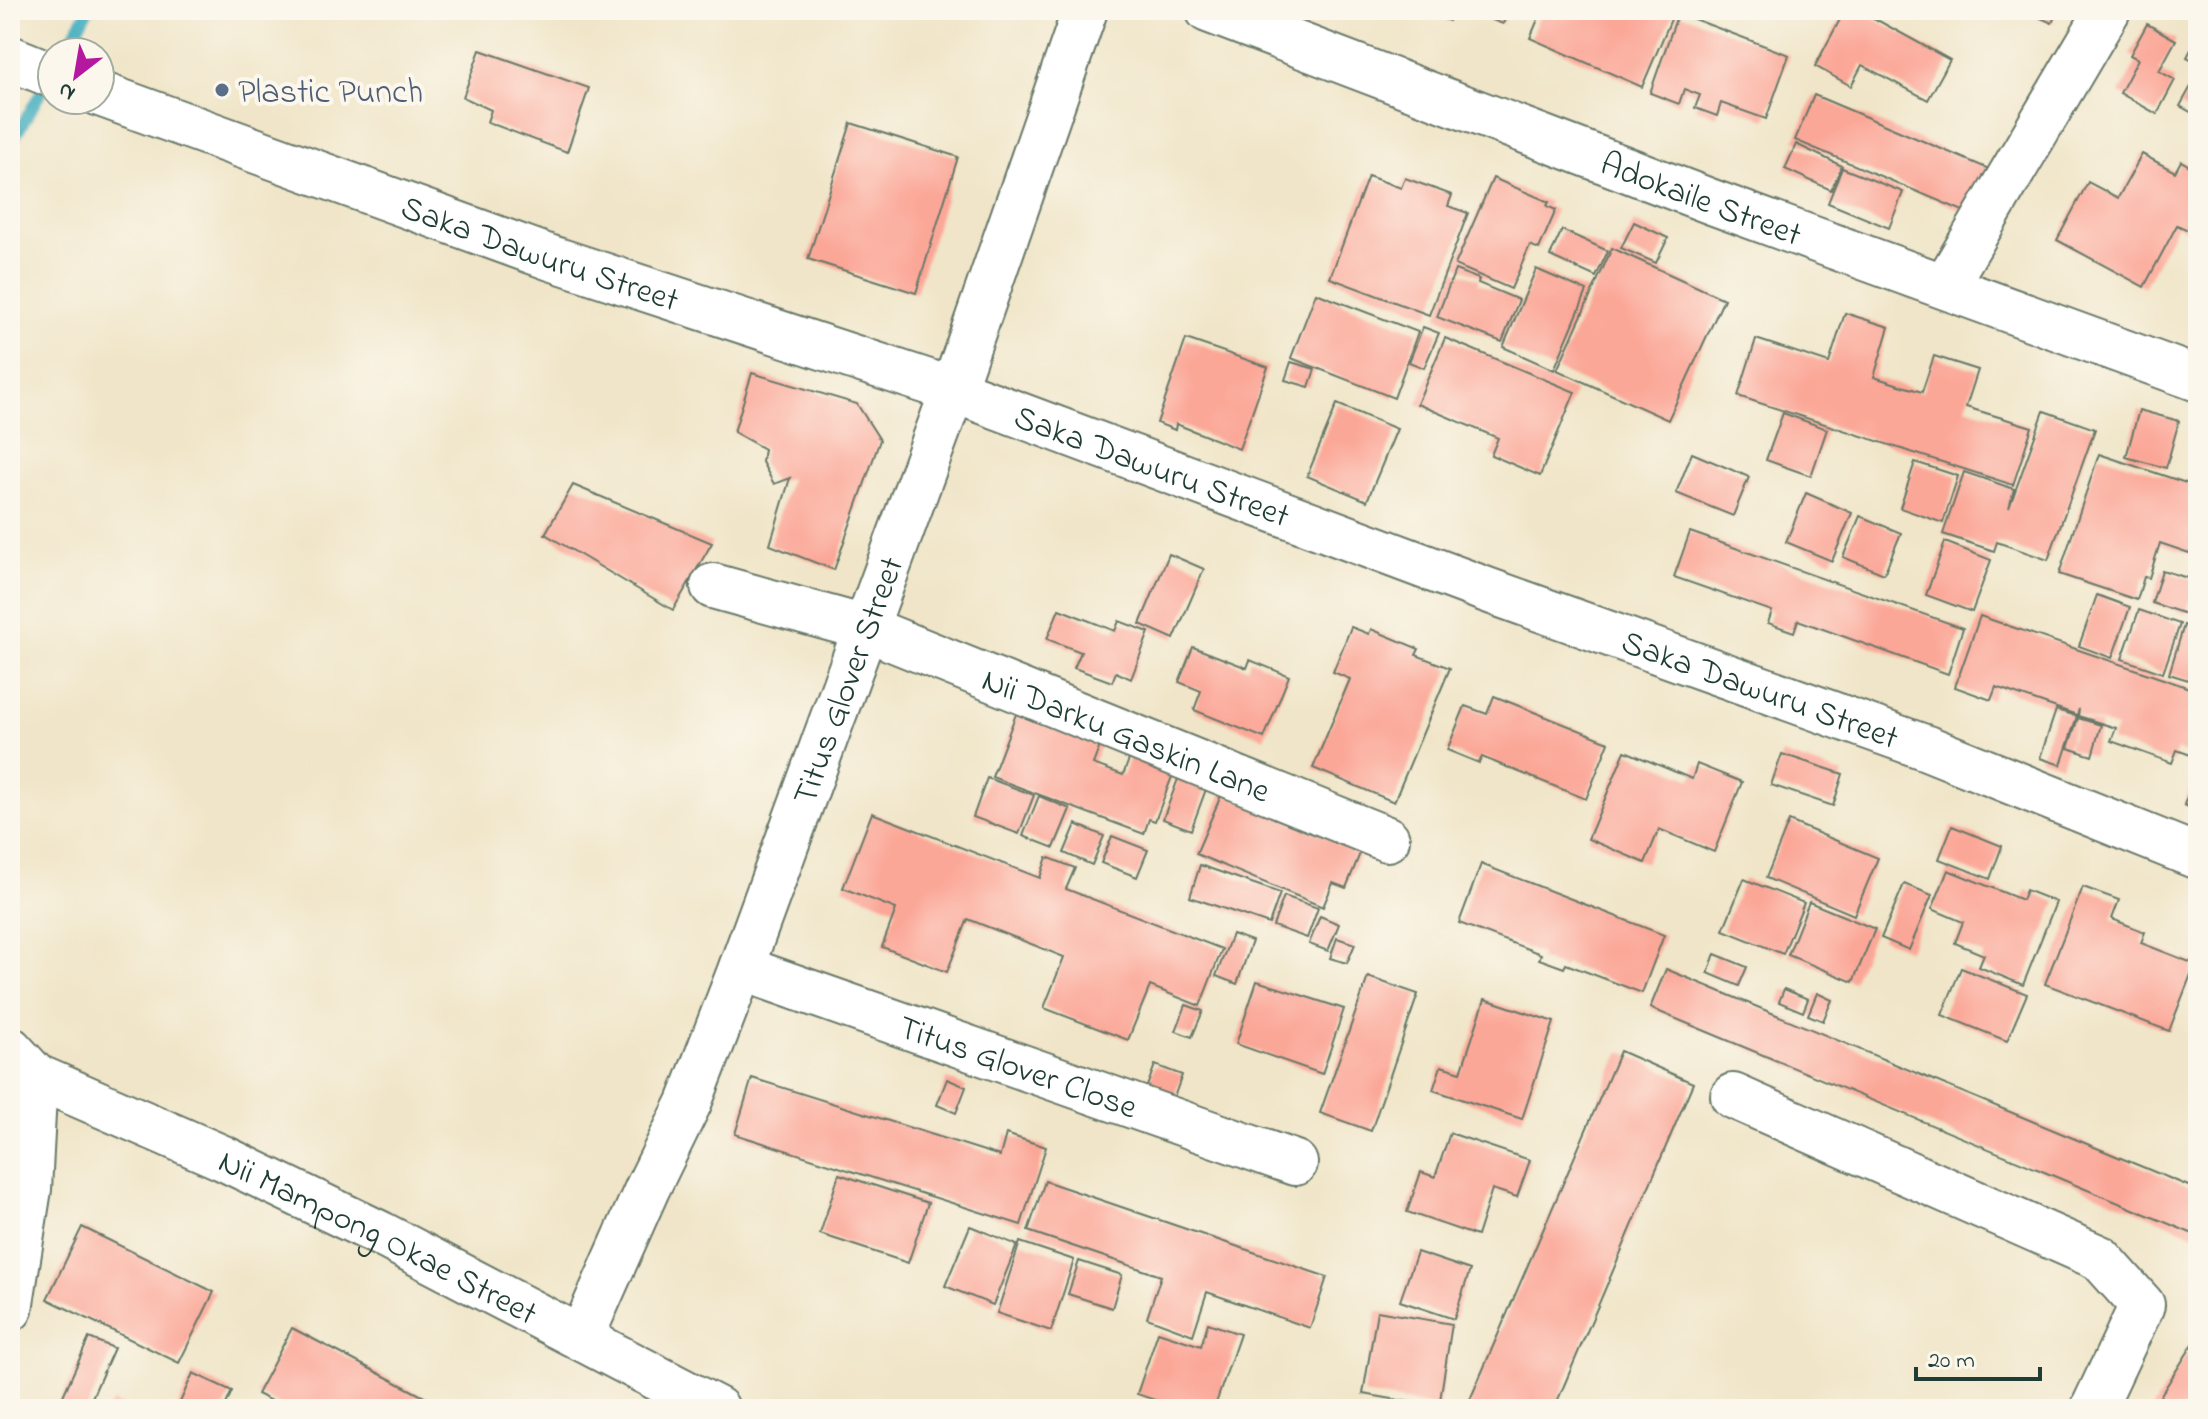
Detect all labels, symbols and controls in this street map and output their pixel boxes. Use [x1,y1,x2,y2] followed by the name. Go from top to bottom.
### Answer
[36,36,116,116] north arrow
[238,69,423,119] place label: Plastic Punch
[53,73,82,108] text: N
[213,81,231,99] marker: Plastic Punch
[1592,141,1808,262] street label: Adokaile Street
[393,184,685,327] street label: Saka Dawuru Street
[1006,394,1296,543] street label: Saka Dawuru Street
[782,550,919,813] street label: Titus Glover Street
[1614,619,1905,765] street label: Saka Dawuru Street
[974,657,1277,818] street label: Nii Darku Gaskin Lane
[891,1004,1144,1135] street label: Titus Glover Close
[209,1138,545,1340] street label: Nii Mampong Okae Street
[1916,1331,2040,1381] scale bar
[1928,1344,1975,1379] text: 20 m

